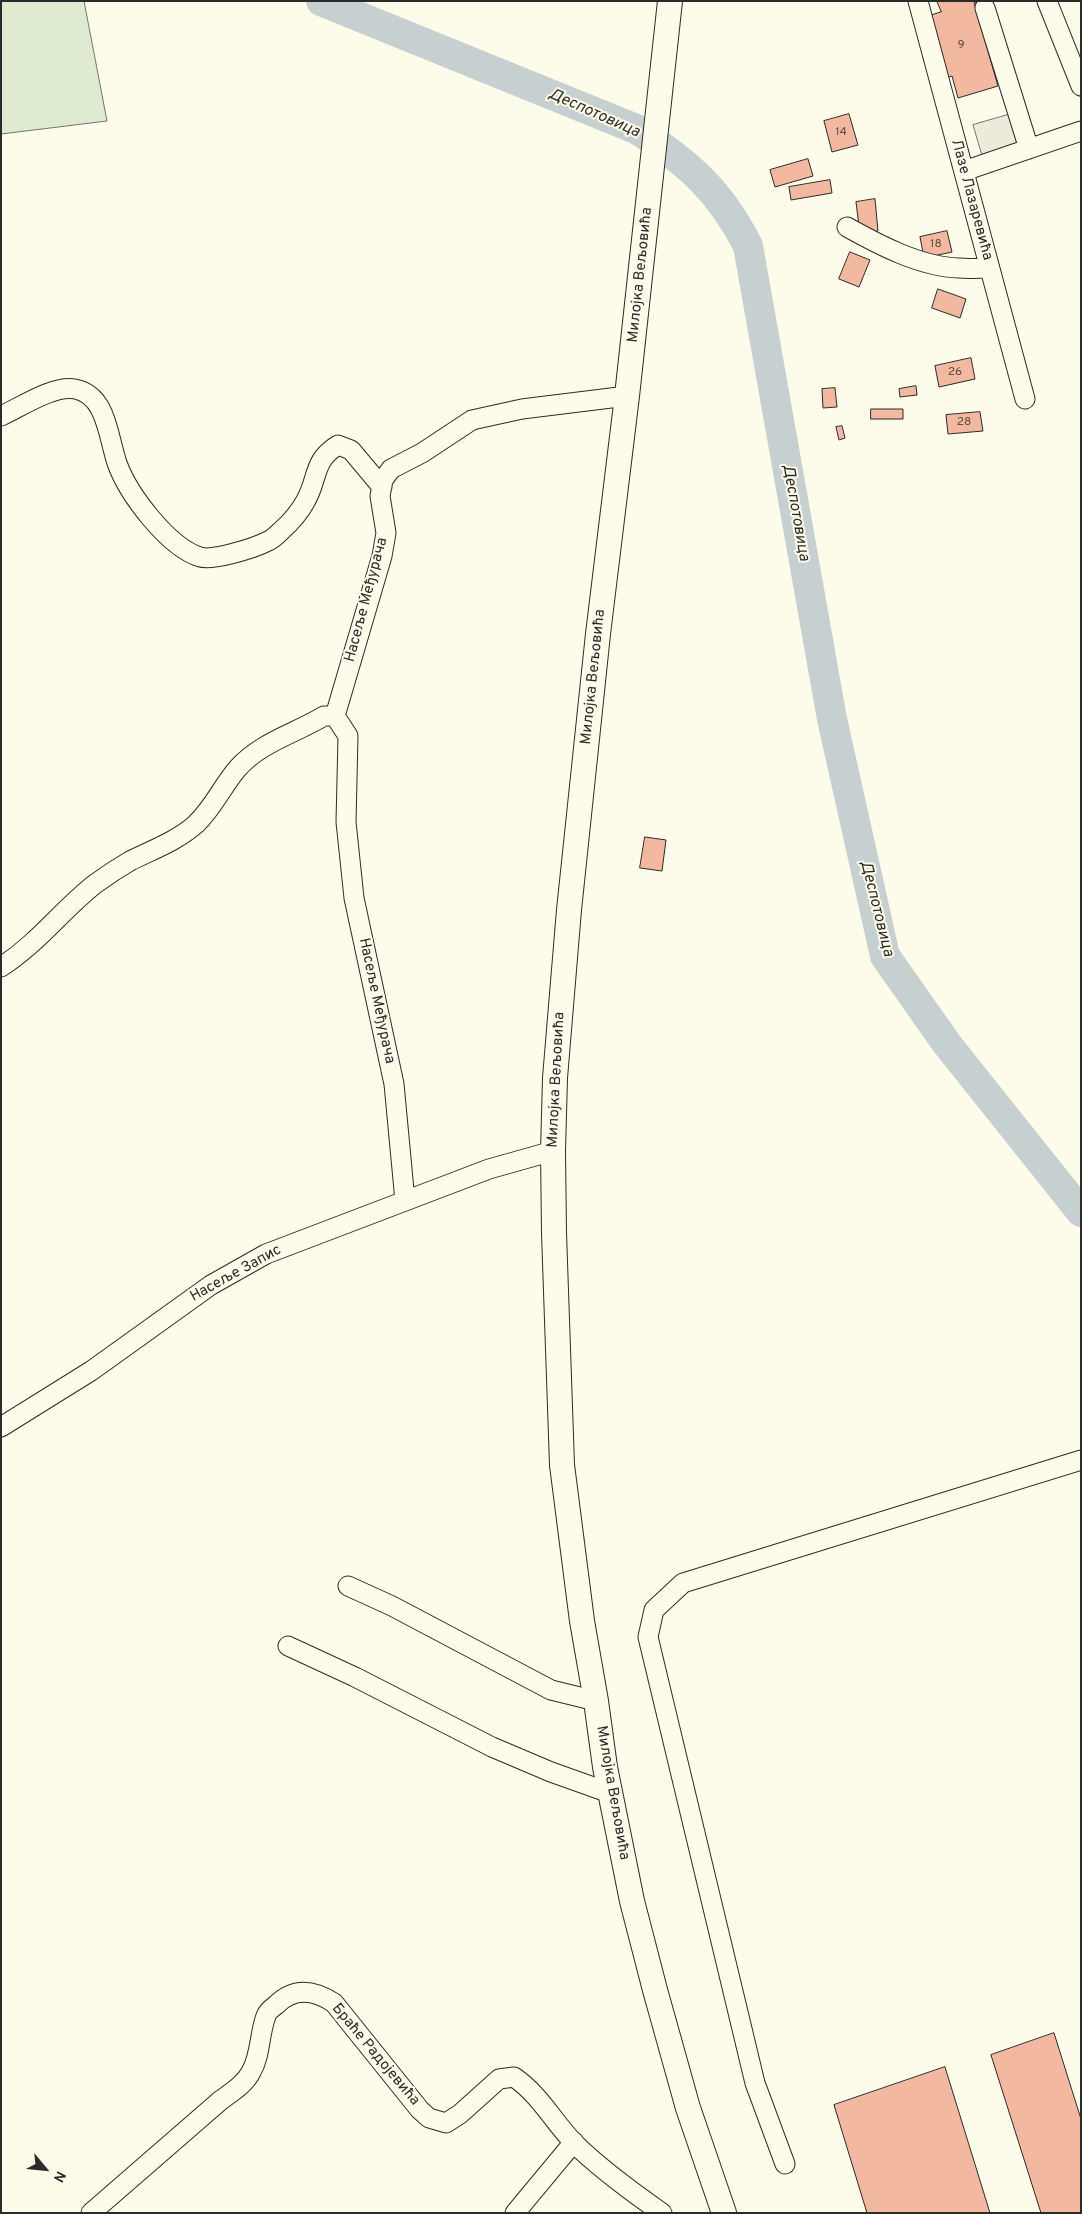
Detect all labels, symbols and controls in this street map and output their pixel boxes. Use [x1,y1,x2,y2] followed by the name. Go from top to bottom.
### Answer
[957,39,965,53] house number: 9
[545,85,643,143] water label: Деспотовица
[835,126,847,140] house number: 14
[946,138,996,262] street label: Лазе Лазаревића
[625,206,657,344] street label: Милојка Вељовића
[930,238,942,252] house number: 18
[948,366,962,380] house number: 26
[957,416,971,430] house number: 28
[777,463,813,563] water label: Деспотовица
[342,536,392,664] street label: Насеље Међурача
[578,608,610,746] street label: Милојка Вељовића
[855,859,897,959] water label: Деспотовица
[354,936,398,1066] street label: Насеље Међурача
[544,1012,570,1148] street label: Милојка Вељовића
[187,1242,285,1306] street label: Насеље Запис
[591,1724,633,1862] street label: Милојка Вељовића
[327,2000,423,2110] street label: Браће Радојевића
[20,2144,70,2194] north arrow
[49,2168,69,2185] text: N

